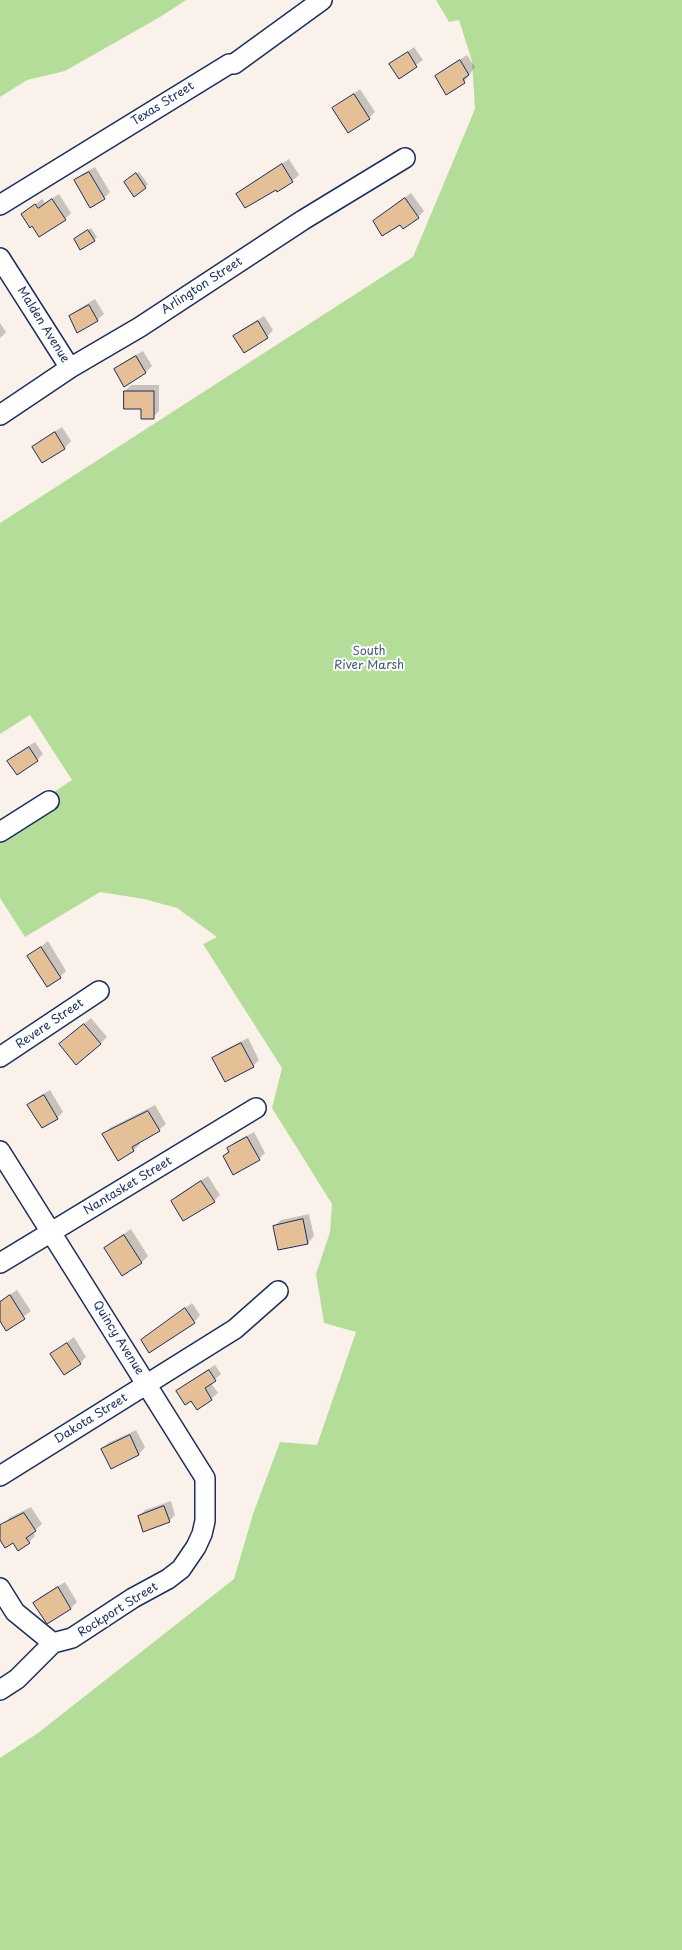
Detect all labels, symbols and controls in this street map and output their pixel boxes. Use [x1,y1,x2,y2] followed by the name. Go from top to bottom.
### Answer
[129,79,197,129] street label: Texas Street
[159,254,245,318] street label: Arlington Street
[14,284,72,366] street label: Malden Avenue
[334,645,404,673] park label: South River Marsh
[13,996,87,1052] street label: Revere Street
[81,1154,175,1218] street label: Nantasket Street
[89,1298,147,1378] street label: Quincy Avenue
[52,1391,130,1447] street label: Dakota Street
[75,1580,161,1640] street label: Rockport Street

